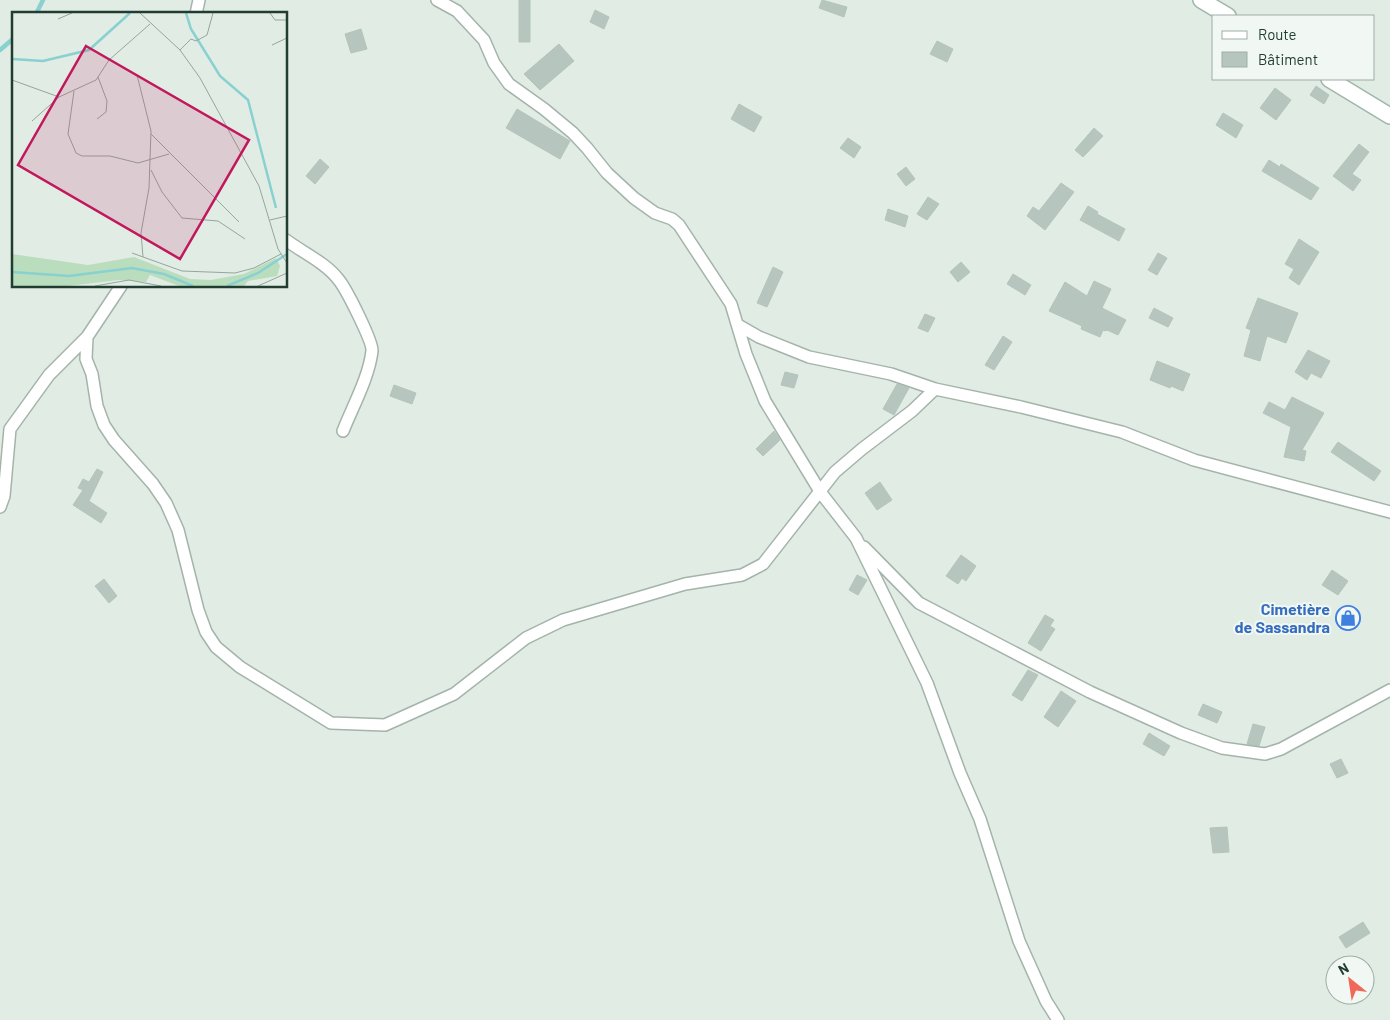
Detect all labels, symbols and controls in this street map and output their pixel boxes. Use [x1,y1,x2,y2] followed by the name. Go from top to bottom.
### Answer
[12,12,288,288] inset map
[1212,15,1375,80] legend
[1258,25,1297,43] text: Route
[1258,50,1318,68] text: Bâtiment
[1234,599,1330,636] place label: Cimetière de Sassandra
[1335,605,1361,631] shop icon: Cimetière de Sassandra
[1325,955,1375,1005] north arrow
[1335,959,1352,978] text: N

